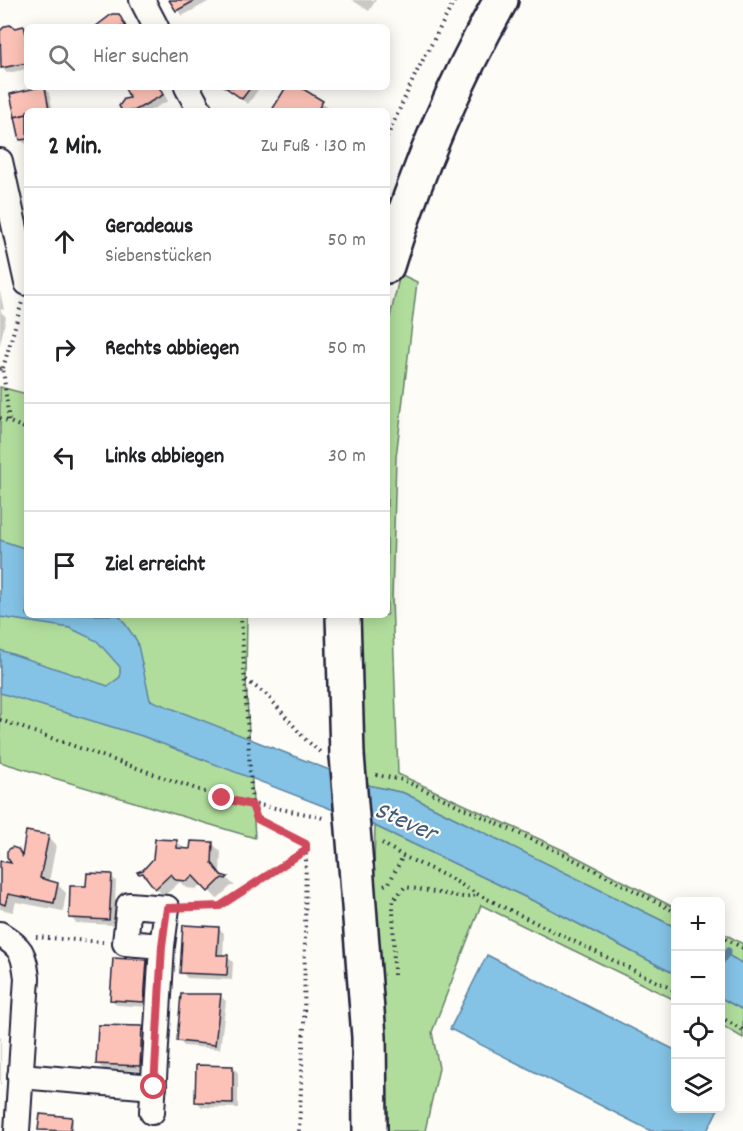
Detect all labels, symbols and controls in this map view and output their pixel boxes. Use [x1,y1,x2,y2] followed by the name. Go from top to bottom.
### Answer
[24,24,390,90] search box
[45,41,78,74] icon: search
[93,42,189,73] text: Hier suchen
[48,129,102,166] text: 2 Min.
[261,133,366,161] text: Zu Fuß · 130 m
[105,212,193,243] text: Geradeaus
[48,225,81,258] icon: ahead
[328,227,366,255] text: 50 m
[105,243,212,271] text: Siebenstücken
[48,333,81,366] icon: right
[105,334,239,365] text: Rechts abbiegen
[328,335,366,363] text: 50 m
[48,441,81,474] icon: left
[105,442,224,473] text: Links abbiegen
[328,443,366,471] text: 30 m
[48,549,81,582] icon: arrive
[105,550,205,581] text: Ziel erreicht
[208,784,234,810] route end
[368,793,445,854] water label: Stever
[671,897,725,1113] map controls
[671,897,725,951] button: +
[671,951,725,1005] button: −
[671,1005,725,1059] button: locate
[671,1059,725,1113] button: layers
[140,1073,166,1099] route start

